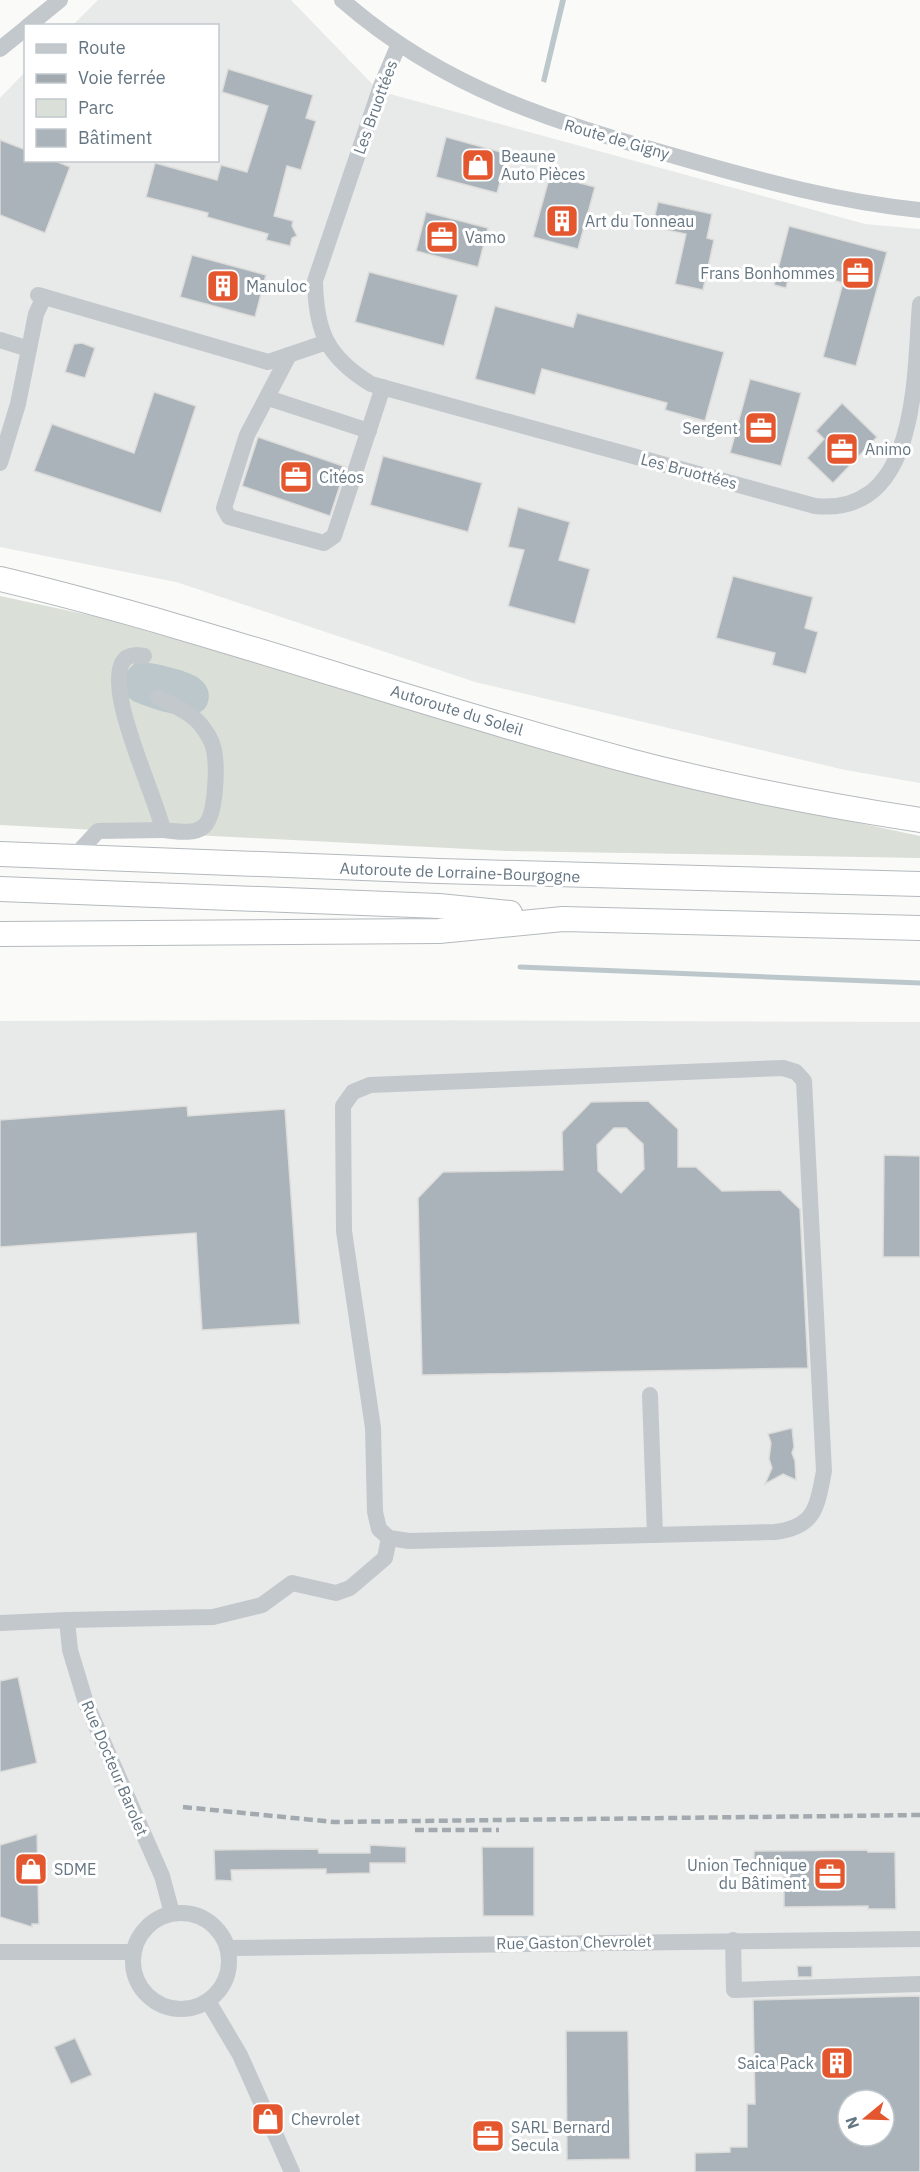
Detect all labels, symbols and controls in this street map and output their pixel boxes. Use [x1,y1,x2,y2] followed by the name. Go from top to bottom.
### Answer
[24,24,219,162] legend
[78,36,126,59] text: Route
[349,57,401,157] street label: Les Bruottées
[78,66,166,89] text: Voie ferrée
[78,96,114,119] text: Parc
[562,114,672,164] street label: Route de Gigny
[78,126,152,149] text: Bâtiment
[501,146,586,184] place label: Beaune Auto Pièces
[460,147,496,183] shop icon: Beaune Auto Pièces
[544,203,580,239] building icon: Art du Tonneau
[585,211,694,231] place label: Art du Tonneau
[424,219,460,255] office icon: Vamo
[465,227,506,247] place label: Vamo
[840,255,876,291] office icon: Frans Bonhommes
[700,263,835,283] place label: Frans Bonhommes
[205,268,241,304] building icon: Manuloc
[246,276,307,296] place label: Manuloc
[743,410,779,446] office icon: Sergent
[683,418,738,438] place label: Sergent
[824,431,860,467] office icon: Animo
[865,439,911,459] place label: Animo
[639,449,739,493] street label: Les Bruottées
[278,459,314,495] office icon: Citéos
[319,467,364,487] place label: Citéos
[388,680,526,740] street label: Autoroute du Soleil
[339,858,581,886] street label: Autoroute de Lorraine-Bourgogne
[77,1697,153,1839] street label: Rue Docteur Barolet
[13,1851,49,1887] shop icon: SDME
[687,1855,807,1893] place label: Union Technique du Bâtiment
[812,1856,848,1892] office icon: Union Technique du Bâtiment
[54,1859,96,1879] place label: SDME
[496,1931,652,1953] street label: Rue Gaston Chevrolet
[819,2045,855,2081] building icon: Saica Pack
[737,2053,815,2073] place label: Saica Pack
[836,2088,896,2148] north arrow
[250,2101,286,2137] shop icon: Chevrolet
[291,2109,360,2129] place label: Chevrolet
[840,2114,863,2132] text: N
[511,2117,610,2155] place label: SARL Bernard Secula
[470,2118,506,2154] office icon: SARL Bernard Secula

